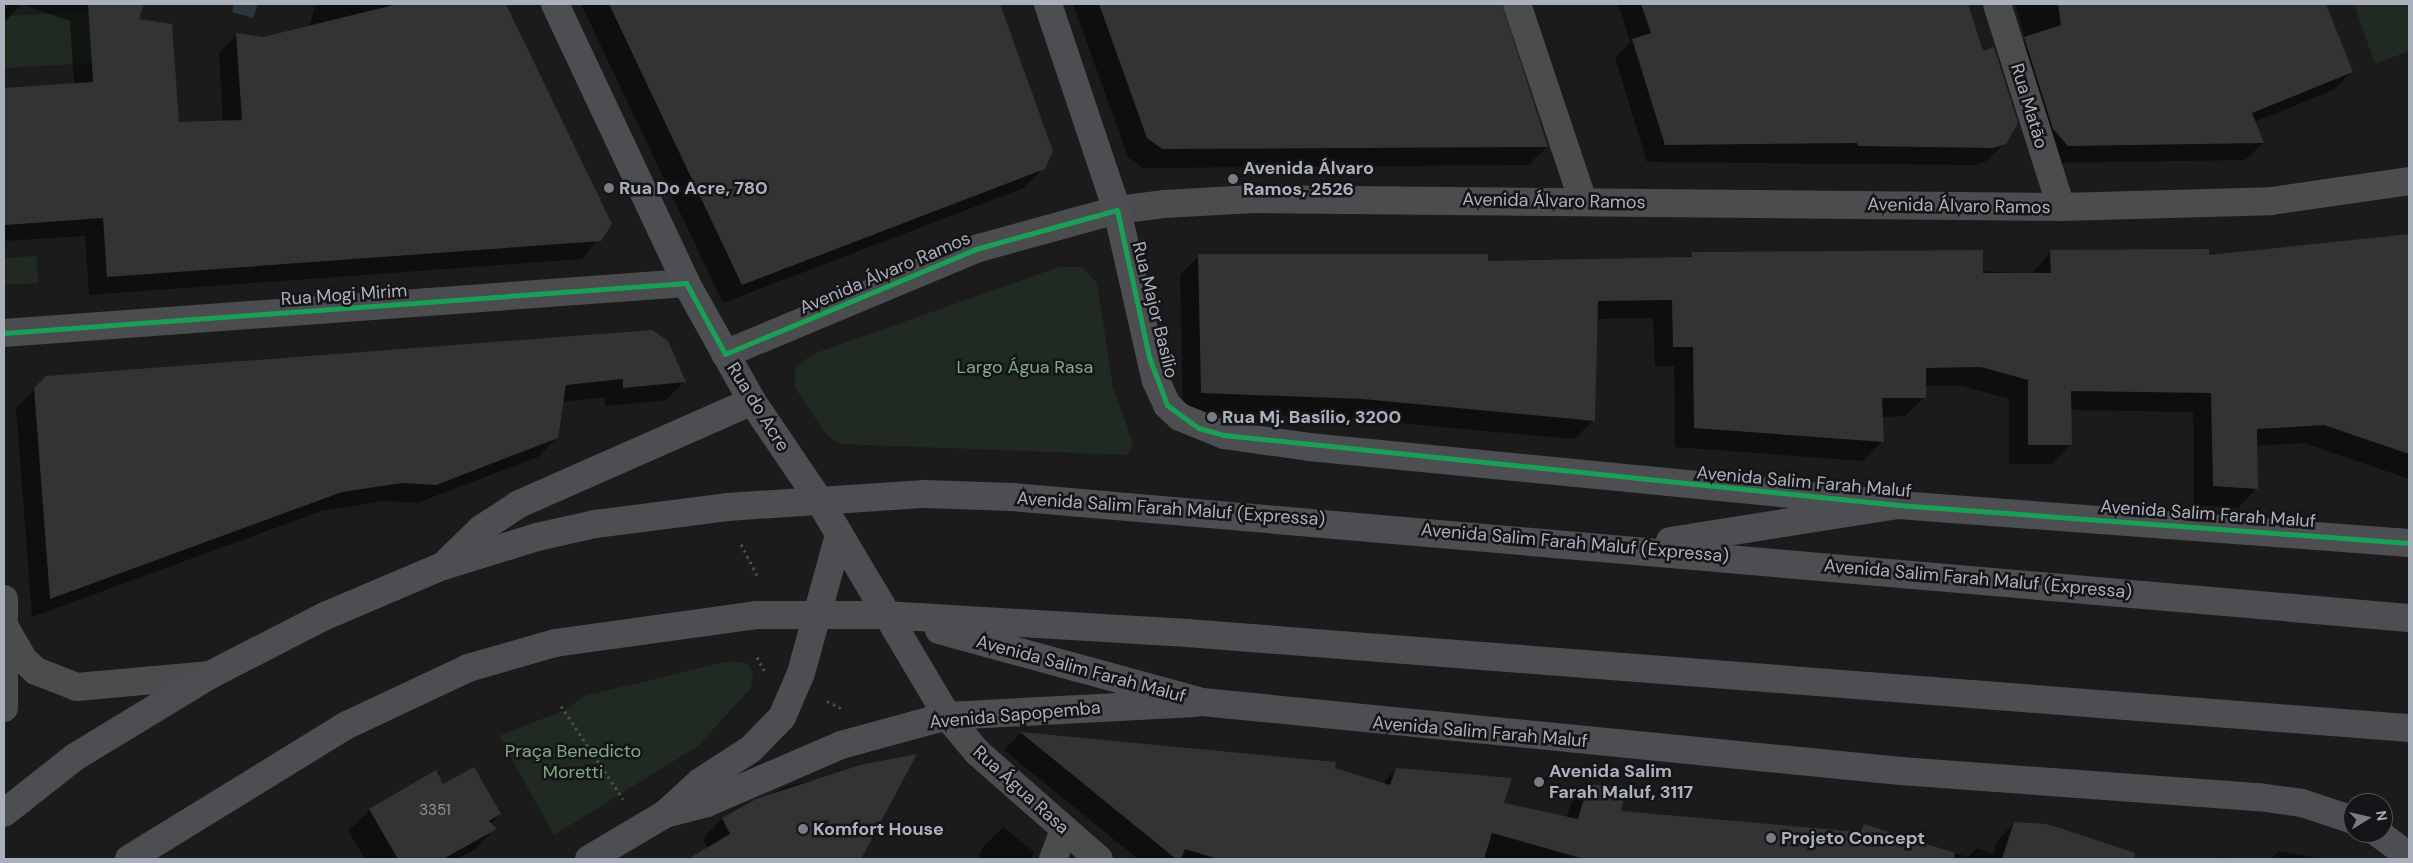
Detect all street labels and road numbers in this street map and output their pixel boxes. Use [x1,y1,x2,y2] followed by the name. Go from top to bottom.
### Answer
[2006,61,2052,151] street label: Rua Matão
[1462,189,1646,213] street label: Avenida Álvaro Ramos
[1867,194,2051,218] street label: Avenida Álvaro Ramos
[796,227,974,319] street label: Avenida Álvaro Ramos
[1128,240,1182,380] street label: Rua Major Basílio
[280,280,408,310] street label: Rua Mogi Mirim
[722,359,794,455] street label: Rua do Acre
[1695,462,1913,502] street label: Avenida Salim Farah Maluf
[1016,487,1326,531] street label: Avenida Salim Farah Maluf (Expressa)
[2100,496,2316,532] street label: Avenida Salim Farah Maluf
[1420,519,1730,567] street label: Avenida Salim Farah Maluf (Expressa)
[1823,555,2133,603] street label: Avenida Salim Farah Maluf (Expressa)
[974,631,1188,707] street label: Avenida Salim Farah Maluf
[929,697,1101,733] street label: Avenida Sapopemba
[1371,712,1589,752] street label: Avenida Salim Farah Maluf
[969,741,1073,839] street label: Rua Água Rasa

